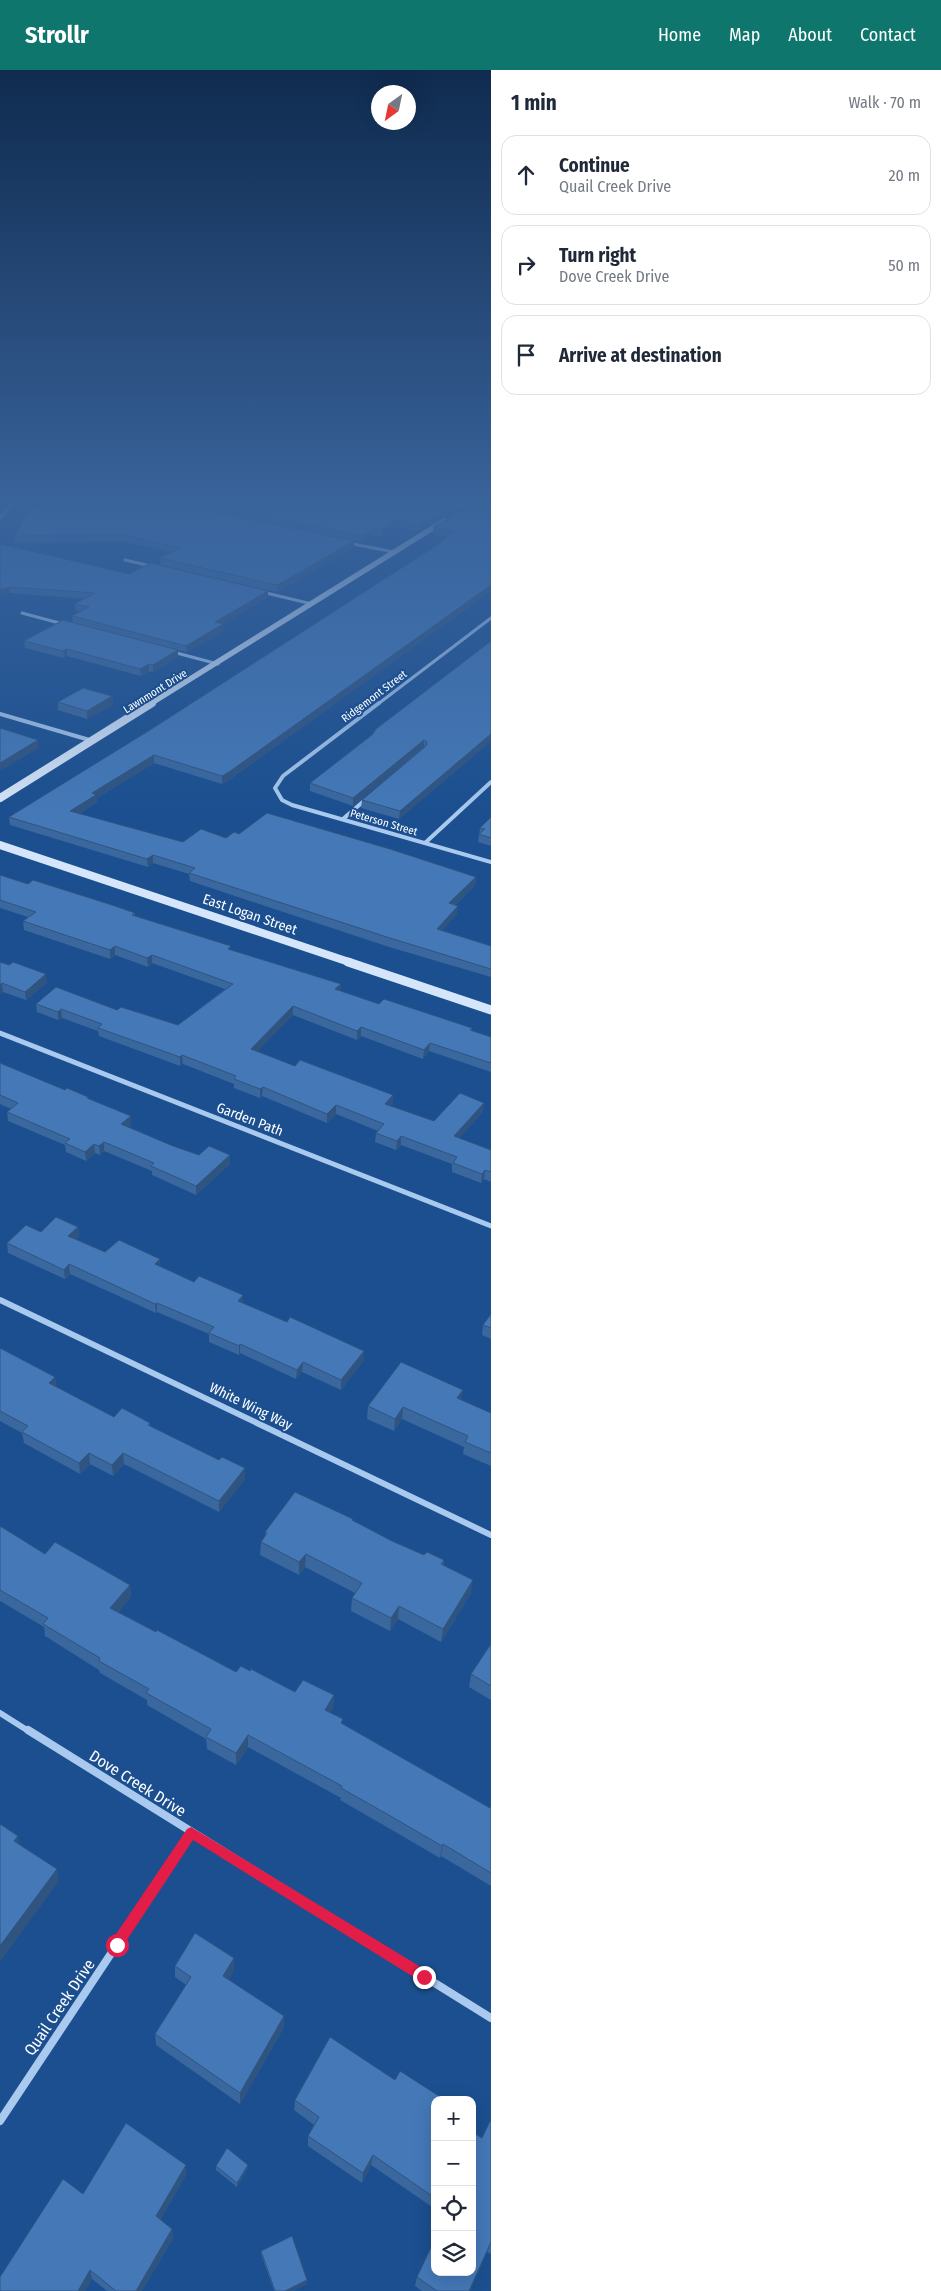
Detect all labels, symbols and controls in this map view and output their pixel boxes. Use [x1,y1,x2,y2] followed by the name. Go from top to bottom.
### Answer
[25,21,89,49] text: Strollr
[658,24,701,46] text: Home
[729,24,760,46] text: Map
[788,24,832,46] text: About
[860,24,916,46] text: Contact
[371,85,416,130] north arrow
[511,90,557,116] text: 1 min
[849,93,921,112] text: Walk · 70 m
[559,154,630,177] text: Continue
[512,161,540,189] icon: ahead
[889,166,920,185] text: 20 m
[559,177,671,196] text: Quail Creek Drive
[559,244,636,267] text: Turn right
[512,251,540,279] icon: right
[888,256,920,275] text: 50 m
[559,267,669,286] text: Dove Creek Drive
[512,341,540,369] icon: arrive
[559,344,722,367] text: Arrive at destination
[121,667,190,716] street label: Lawnmont Drive
[339,667,410,725] street label: Ridgemont Street
[349,807,419,838] street label: Peterson Street
[200,890,300,939] street label: East Logan Street
[214,1099,285,1140] street label: Garden Path
[207,1379,296,1434] street label: White Wing Way
[86,1746,190,1821] street label: Dove Creek Drive
[106,1934,129,1957] route start
[20,1955,99,2059] street label: Quail Creek Drive
[413,1966,436,1989] route end
[431,2096,476,2276] map controls
[431,2096,476,2141] button: +
[431,2141,476,2186] button: −
[431,2186,476,2231] button: locate
[431,2231,476,2276] button: layers

